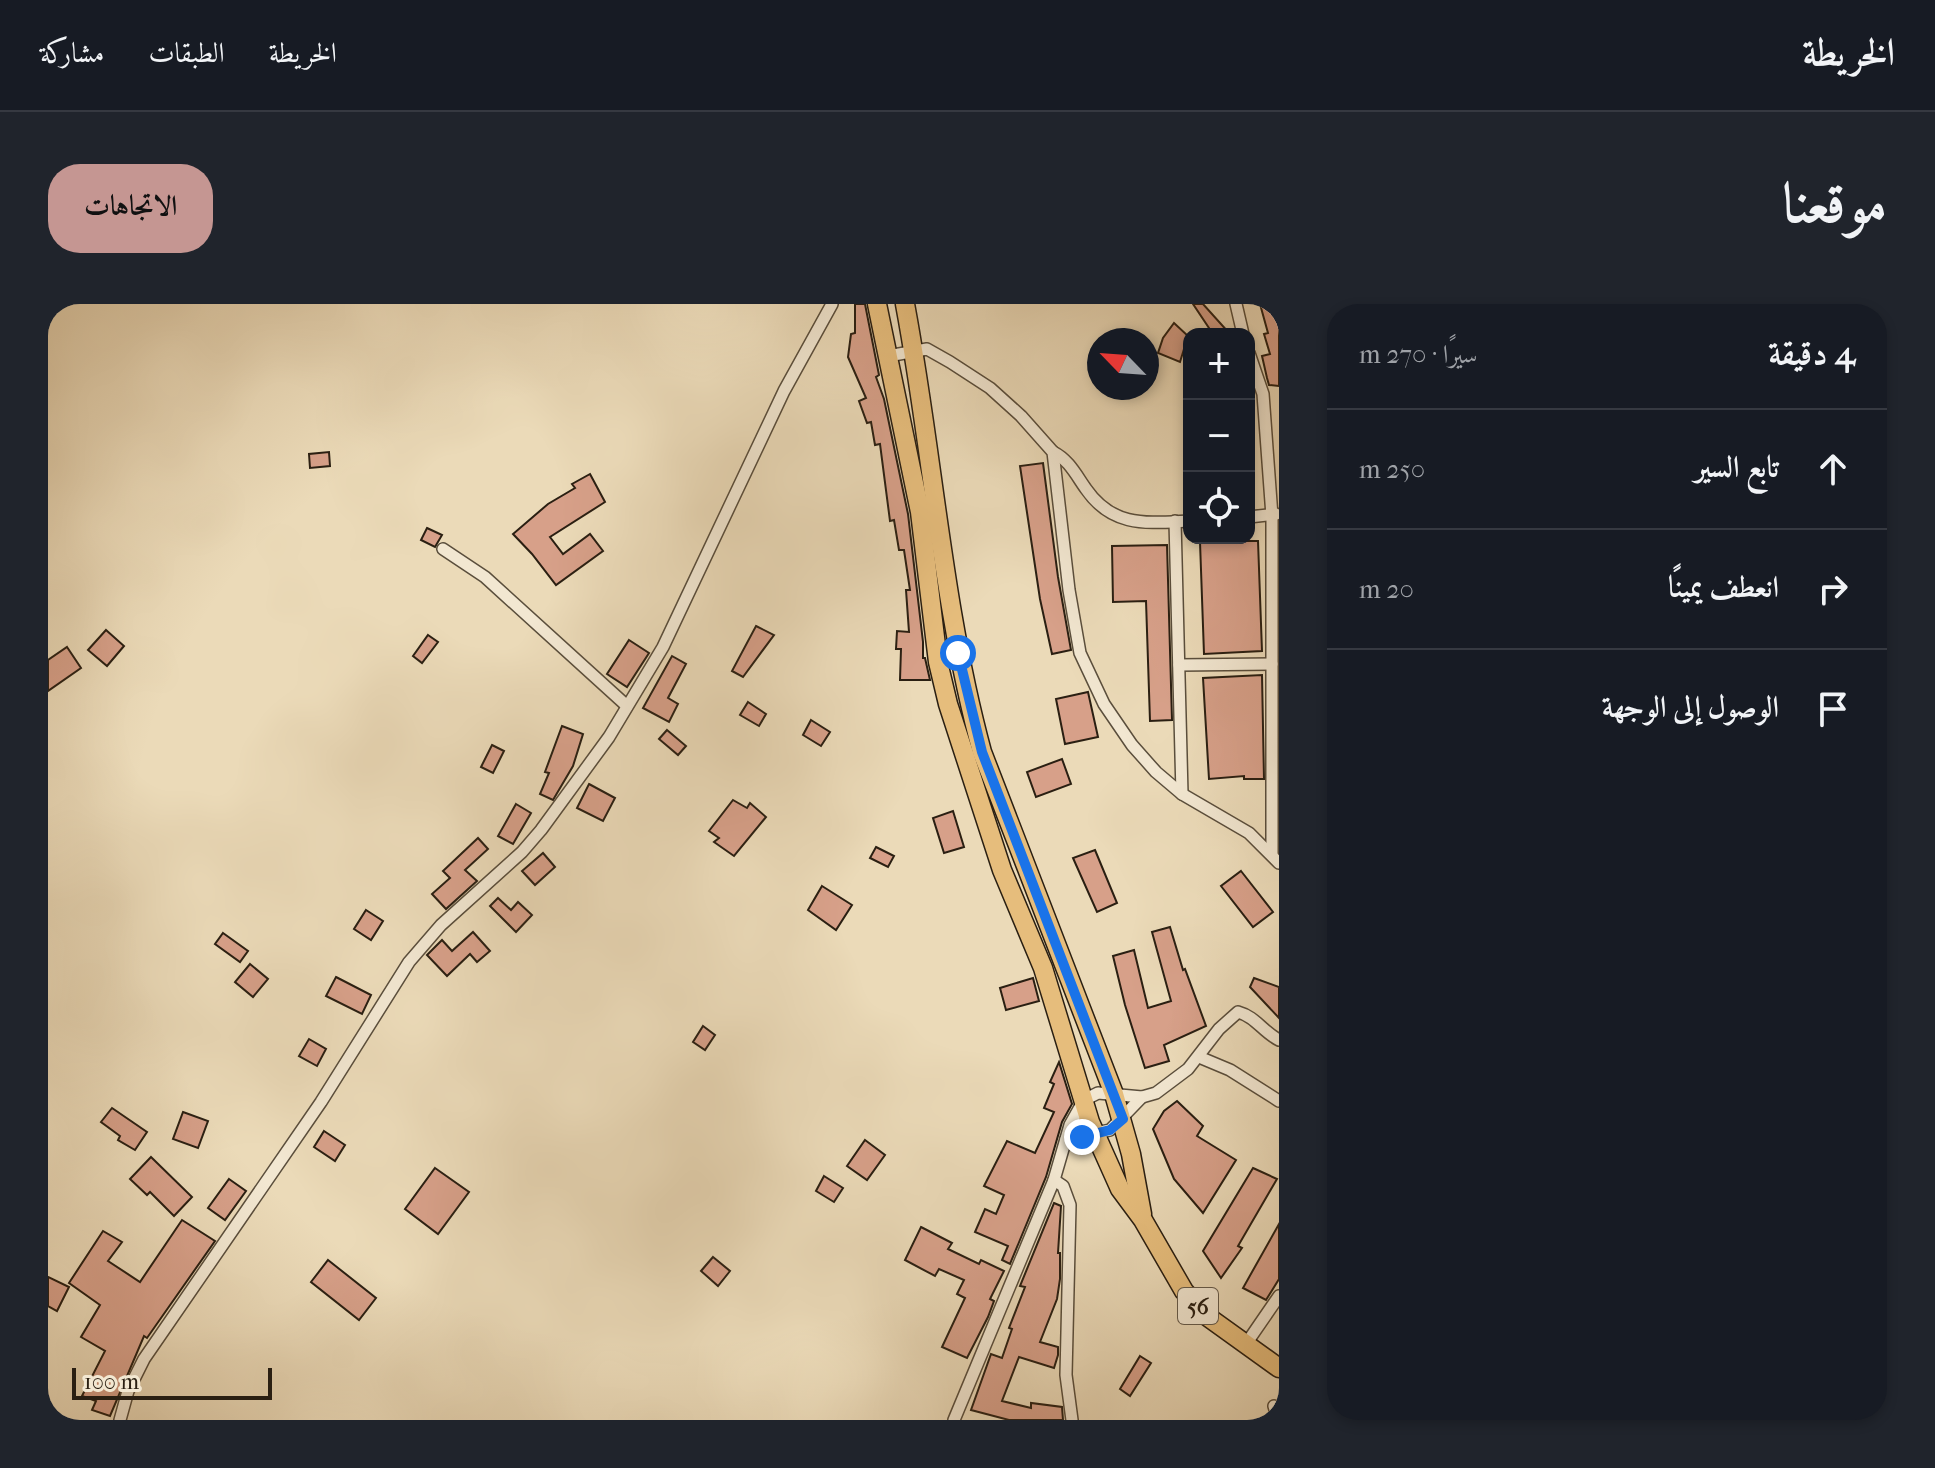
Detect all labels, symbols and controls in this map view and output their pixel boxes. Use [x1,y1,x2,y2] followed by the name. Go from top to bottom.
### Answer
[1803,30,1895,75] text: الخريطة
[40,36,104,69] text: مشاركة
[148,36,225,69] text: الطبقات
[269,36,337,69] text: الخريطة
[48,164,213,253] button: الاتجاهات
[1782,171,1887,236] text: موقعنا
[1087,328,1159,400] north arrow
[1183,328,1255,544] map controls
[1183,328,1255,400] button: +
[1768,333,1855,373] text: 4 دقيقة
[1359,339,1477,370] text: سيرًا · 270 m
[1183,400,1255,472] button: −
[1811,447,1855,491] icon: ahead
[1694,450,1779,485] text: تابع السير
[1359,454,1425,485] text: 250 m
[1183,472,1255,544] button: locate
[1811,567,1855,611] icon: right
[1668,570,1779,605] text: انعطف يمينًا
[1359,574,1414,605] text: 20 m
[940,635,976,671] route start
[1811,687,1855,731] icon: arrive
[1602,690,1779,725] text: الوصول إلى الوجهة
[1064,1119,1100,1155] route end
[1178,1288,1218,1324] road number: 56
[72,1364,272,1400] scale bar
[84,1369,139,1395] text: 100 m

